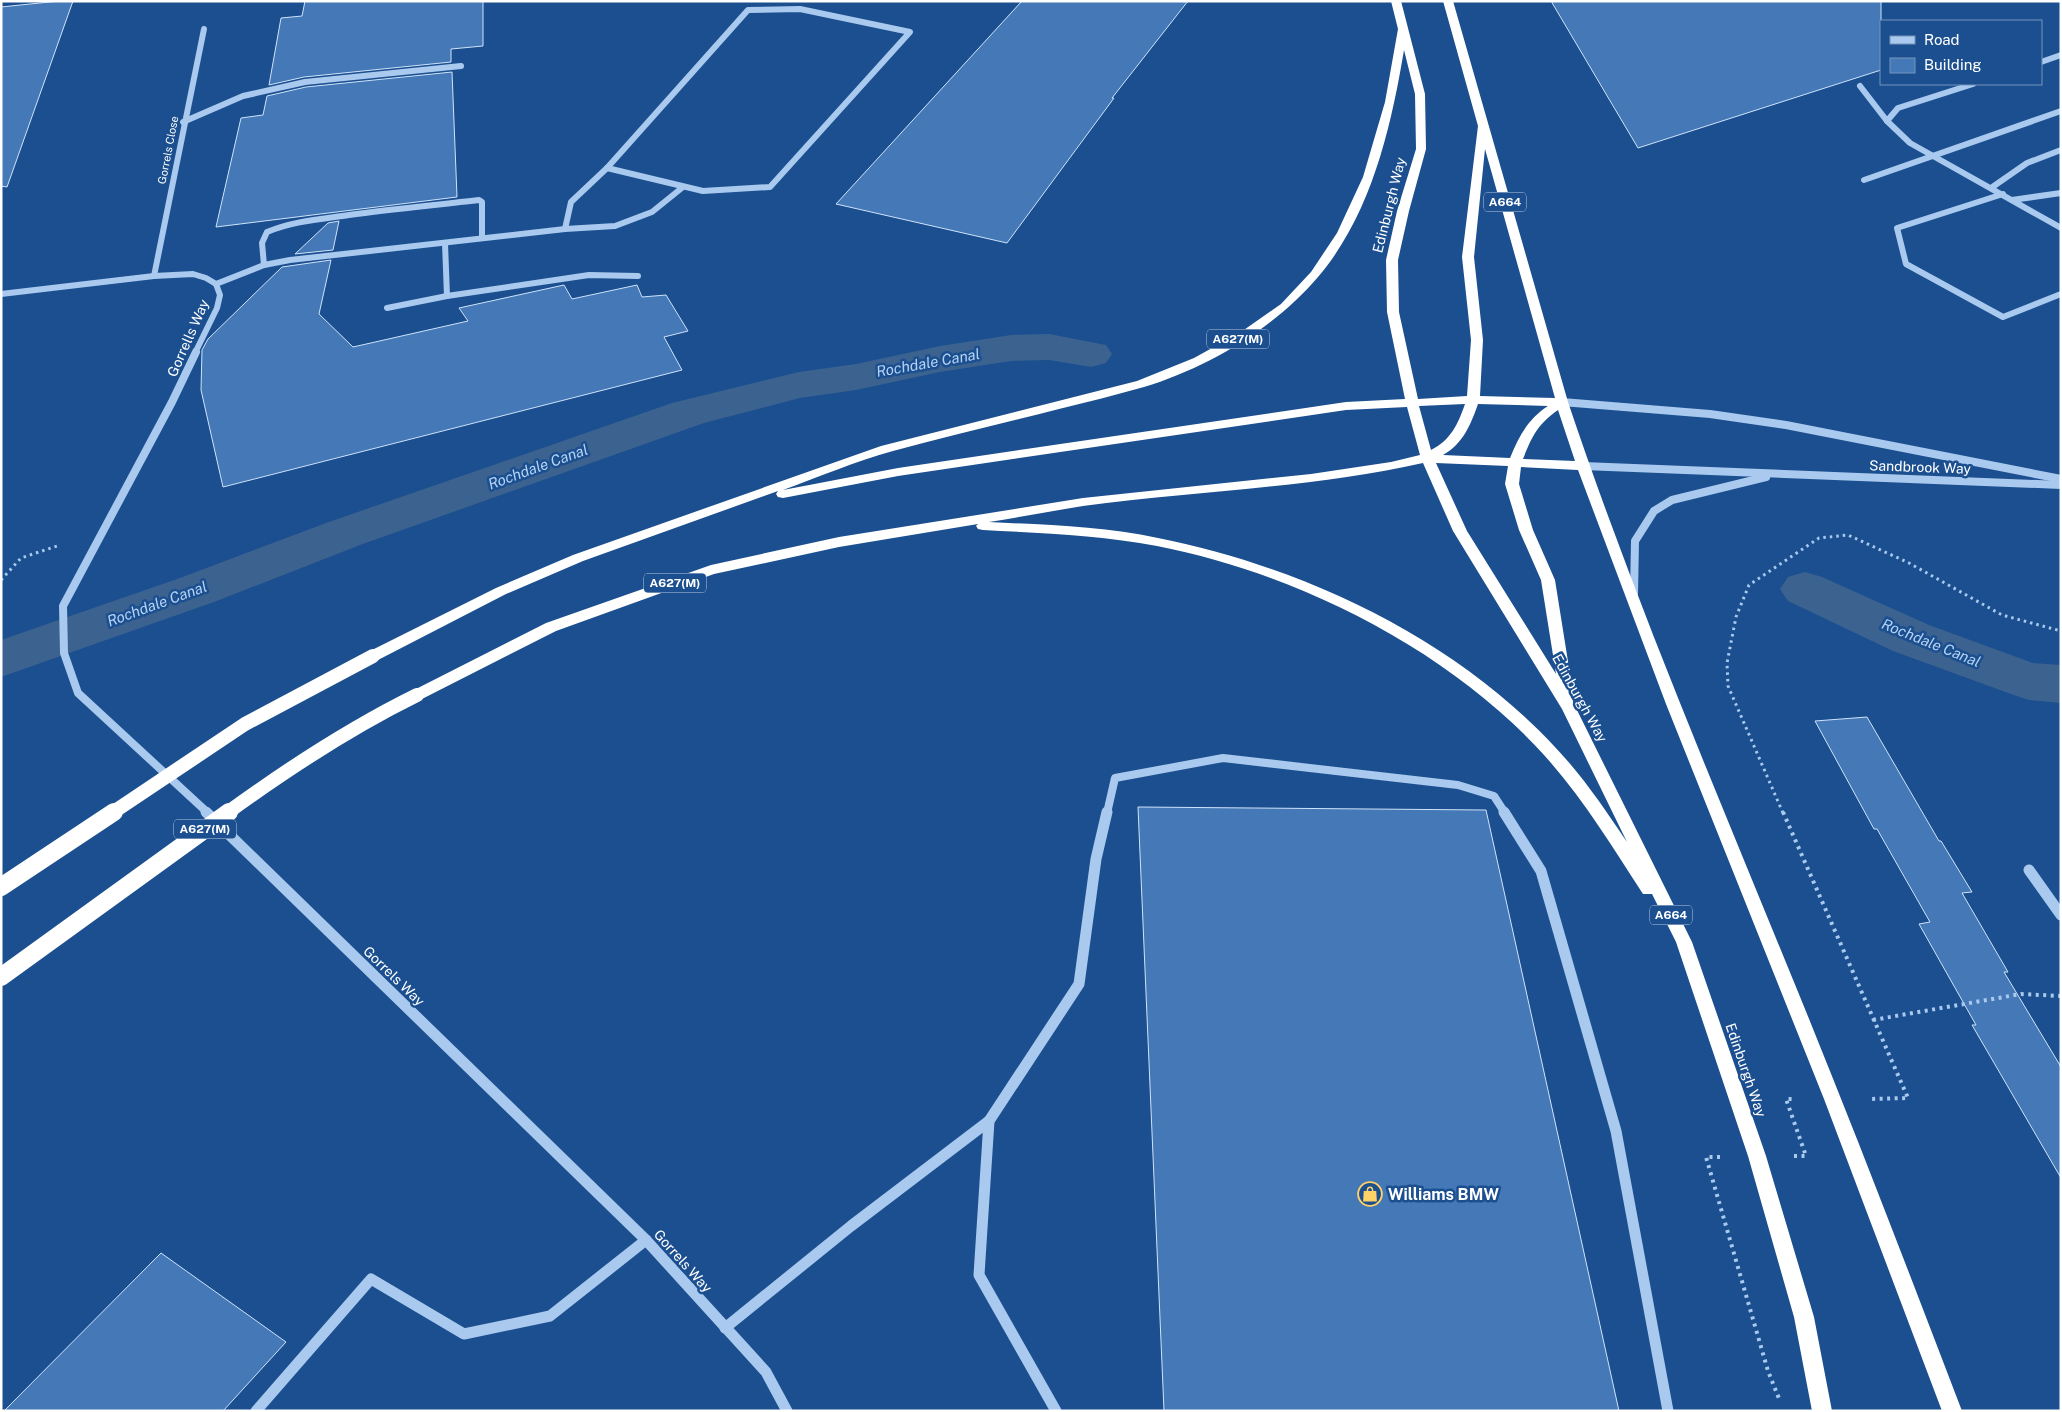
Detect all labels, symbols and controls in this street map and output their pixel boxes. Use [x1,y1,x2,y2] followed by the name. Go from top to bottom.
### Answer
[1880,20,2042,85] legend
[1924,31,1960,48] text: Road
[1924,56,1982,73] text: Building
[156,115,180,185] street label: Gorrels Close
[1369,155,1409,255] street label: Edinburgh Way
[1484,192,1526,212] road number: A664
[164,296,212,379] street label: Gorrells Way
[1207,329,1269,348] road number: A627(M)
[875,345,981,380] water label: Rochdale Canal
[486,441,590,492] water label: Rochdale Canal
[1869,457,1972,477] street label: Sandbrook Way
[644,574,706,592] road number: A627(M)
[105,578,209,629] water label: Rochdale Canal
[1879,615,1983,670] water label: Rochdale Canal
[1549,651,1611,745] street label: Edinburgh Way
[174,820,236,839] road number: A627(M)
[1650,906,1692,924] road number: A664
[360,943,428,1009] street label: Gorrels Way
[1722,1021,1770,1119] street label: Edinburgh Way
[1357,1181,1383,1207] shop icon: Williams BMW
[1388,1185,1499,1204] place label: Williams BMW
[651,1226,716,1296] street label: Gorrels Way

